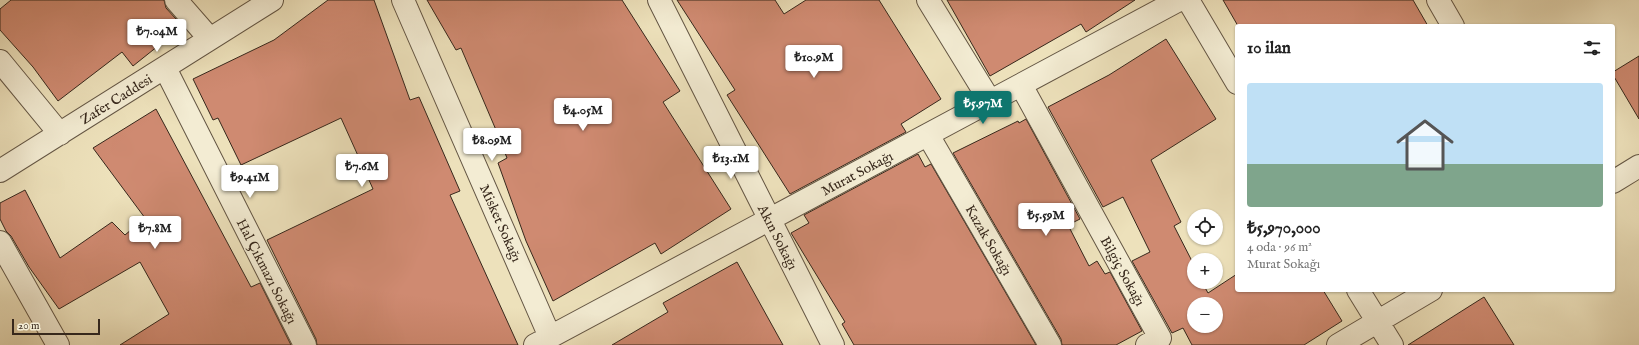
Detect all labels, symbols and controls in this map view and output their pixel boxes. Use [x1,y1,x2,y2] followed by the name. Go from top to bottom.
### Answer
[124,19,190,53] pin: ₺7.04M
[136,23,178,40] text: ₺7.04M
[1581,37,1603,59] icon: filters
[1247,38,1291,59] text: 10 ilan
[781,45,847,79] pin: ₺10.9M
[794,49,834,66] text: ₺10.9M
[77,70,156,129] street label: Zafer Caddesi
[950,91,1016,125] pin: ₺5.97M
[964,95,1002,112] text: ₺5.97M
[550,98,616,132] pin: ₺4.05M
[563,102,603,119] text: ₺4.05M
[1389,109,1461,181] icon: home
[459,128,525,162] pin: ₺8.09M
[472,132,512,149] text: ₺8.09M
[698,146,764,180] pin: ₺13.1M
[818,147,897,200] street label: Murat Sokağı
[713,150,750,167] text: ₺13.1M
[334,154,390,188] pin: ₺7.6M
[345,158,379,175] text: ₺7.6M
[217,165,283,199] pin: ₺9.41M
[230,169,270,186] text: ₺9.41M
[475,182,525,265] street label: Misket Sokağı
[753,201,801,273] street label: Akın Sokağı
[961,202,1016,279] street label: Kazak Sokağı
[1013,203,1079,237] pin: ₺5.59M
[1027,207,1065,224] text: ₺5.59M
[1187,209,1223,333] map controls
[1187,209,1223,245] button: locate
[127,216,183,250] pin: ₺7.8M
[232,216,301,327] street label: Hal Çıkmazı Sokağı
[1247,218,1321,239] text: ₺5,970,000
[138,220,172,237] text: ₺7.8M
[1096,234,1149,310] street label: Bilgiç Sokağı
[1247,239,1312,256] text: 4 oda · 96 m²
[1187,253,1223,289] button: +
[1247,256,1320,273] text: Murat Sokağı
[1187,297,1223,333] button: −
[12,317,100,336] scale bar
[18,319,39,333] text: 20 m

